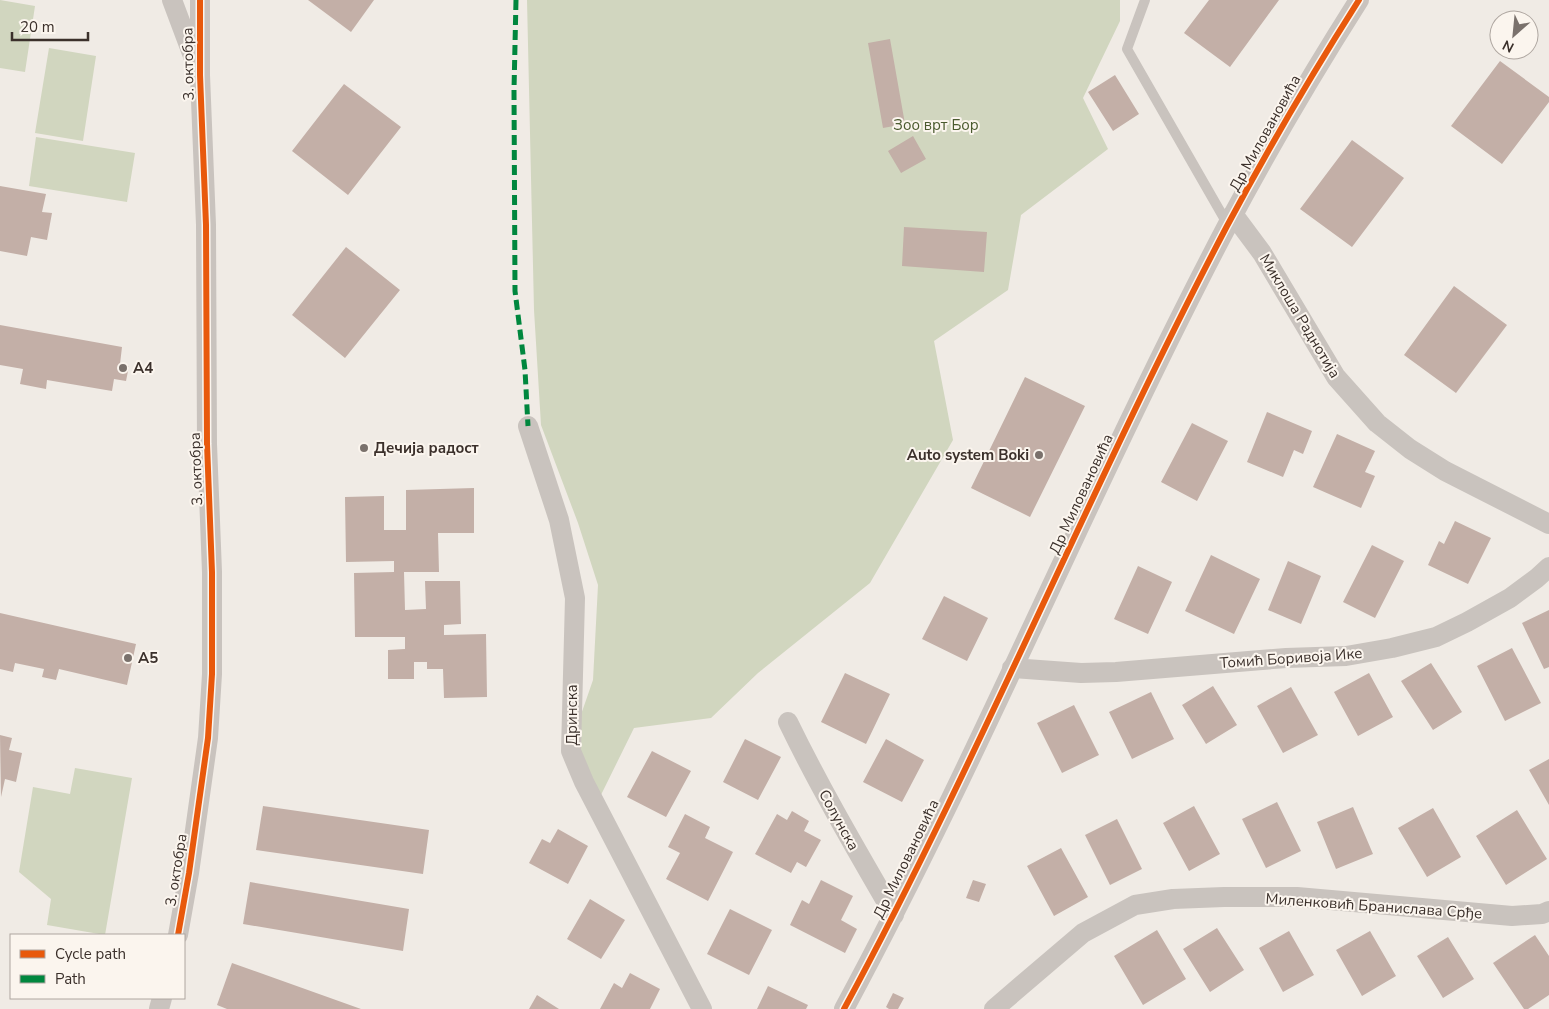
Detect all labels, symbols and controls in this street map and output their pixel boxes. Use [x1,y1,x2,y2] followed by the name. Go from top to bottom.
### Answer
[12,10,89,42] scale bar
[1489,10,1539,60] north arrow
[20,17,55,37] text: 20 m
[177,27,199,101] street label: 3. октобра
[1499,35,1517,57] text: N
[1225,71,1305,195] street label: Др Миловановића
[893,115,979,135] park label: Зоо врт Бор
[1255,250,1345,382] street label: Миклоша Раднотија
[133,358,153,378] place label: A4
[117,362,129,374] marker: A4
[1044,431,1118,557] street label: Др Миловановића
[185,432,207,506] street label: 3. октобра
[374,438,479,458] place label: Дечија радост
[358,442,370,454] marker: Дечија радост
[907,445,1029,465] place label: Auto system Boki
[1033,449,1045,461] marker: Auto system Boki
[1219,643,1363,673] street label: Томић Боривоја Ике
[138,648,158,668] place label: A5
[122,652,134,664] marker: A5
[562,684,582,746] street label: Дринска
[814,786,864,854] street label: Солунска
[868,796,944,922] street label: Др Миловановића
[160,832,192,908] street label: 3. октобра
[1265,888,1483,924] street label: Миленковић Бранислава Срђе
[10,934,185,999] legend
[55,944,126,964] text: Cycle path
[55,969,86,989] text: Path

